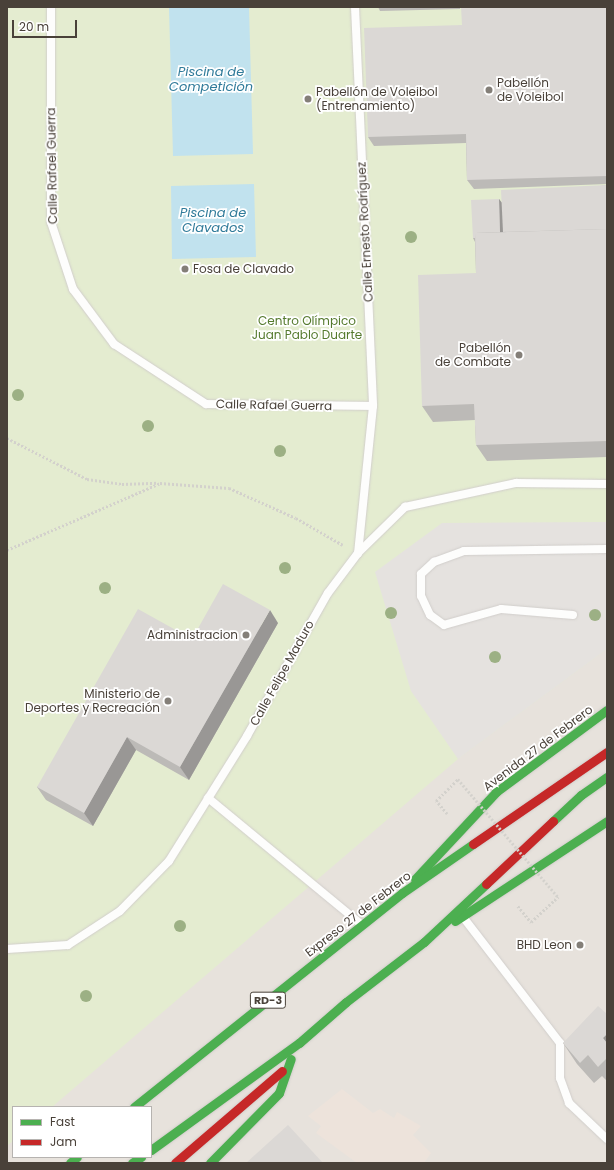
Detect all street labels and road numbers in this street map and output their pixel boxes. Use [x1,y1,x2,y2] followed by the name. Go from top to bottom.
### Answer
[44,108,60,224] street label: Calle Rafael Guerra
[354,162,376,302] street label: Calle Ernesto Rodríguez
[216,397,332,413] street label: Calle Rafael Guerra
[247,618,317,728] street label: Calle Felipe Maduro
[480,702,596,794] street label: Avenida 27 de Febrero
[302,868,414,960] street label: Expreso 27 de Febrero
[249,991,287,1009] road number: RD-3

